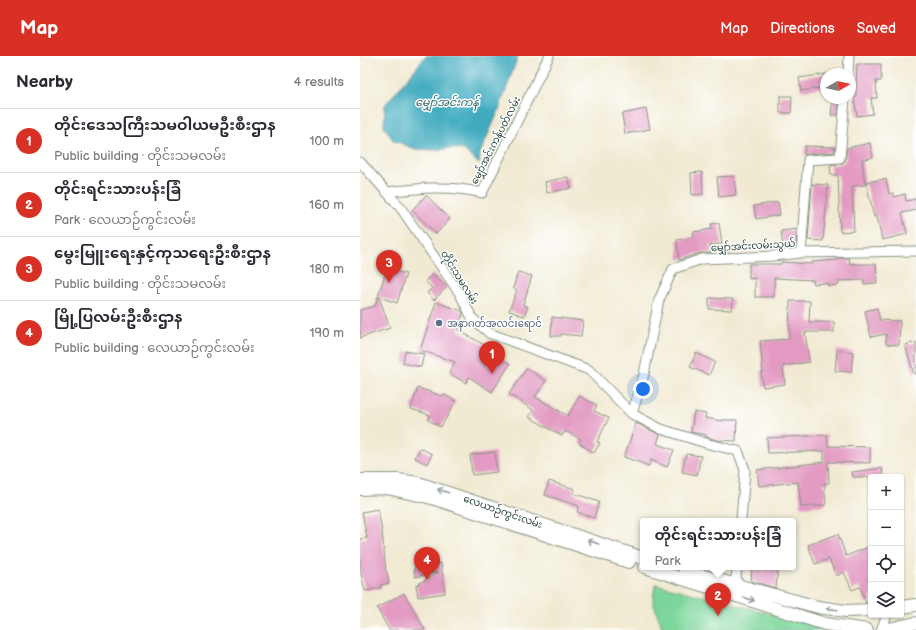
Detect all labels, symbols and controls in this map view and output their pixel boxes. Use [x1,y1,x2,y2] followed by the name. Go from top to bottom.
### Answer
[20,17,58,40] text: Map
[720,20,748,37] text: Map
[770,20,835,37] text: Directions
[857,20,896,37] text: Saved
[820,68,856,104] north arrow
[16,72,73,92] text: Nearby
[294,74,344,90] text: 4 results
[415,94,480,112] water label: မျှော်အင်းကန်
[467,94,526,188] street label: မျှော်အင်းကန်ပတ်လမ်း
[54,116,276,135] text: တိုင်းဒေသကြီးသမဝါယမဦးစီးဌာန
[26,133,32,149] text: 1
[309,133,344,149] text: 100 m
[54,148,226,164] text: Public building · တိုင်းသမလမ်း
[54,180,181,199] text: တိုင်းရင်းသားပန်းခြံ
[25,197,33,213] text: 2
[309,197,344,213] text: 160 m
[54,212,196,228] text: Park · လေယာဉ်ကွင်းလမ်း
[710,236,796,257] street label: မျှော်အင်းလမ်းသွယ်
[54,244,271,263] text: မွေးမြူးရေးနှင့်ကုသရေးဦးစီးဌာန
[436,248,482,308] street label: တိုင်းသမလမ်း
[376,250,402,283] pin: 3
[25,261,33,277] text: 3
[309,261,344,277] text: 180 m
[54,276,226,292] text: Public building · တိုင်းသမလမ်း
[54,308,182,327] text: မြို့ပြလမ်းဦးစီးဌာန
[447,316,542,332] place label: အနာဂတ်အလင်းရောင်
[434,318,444,328] marker: အနာဂတ်အလင်းရောင်
[25,325,33,341] text: 4
[310,325,344,341] text: 190 m
[54,340,255,356] text: Public building · လေယာဉ်ကွင်းလမ်း
[479,341,505,374] pin: 1
[633,379,653,399] your location
[868,474,904,618] map controls
[868,474,904,510] button: +
[437,487,449,495] one-way arrow
[461,491,544,533] street label: လေယာဉ်ကွင်းလမ်း
[868,510,904,546] button: −
[640,518,796,570] popup
[654,526,782,545] text: တိုင်းရင်းသားပန်းခြံ
[587,537,599,545] one-way arrow
[868,546,904,582] button: locate
[414,547,440,580] pin: 4
[654,553,681,569] text: Park
[868,582,904,618] button: layers
[705,583,731,616] pin: 2
[743,596,756,603] one-way arrow
[826,605,839,613] one-way arrow

